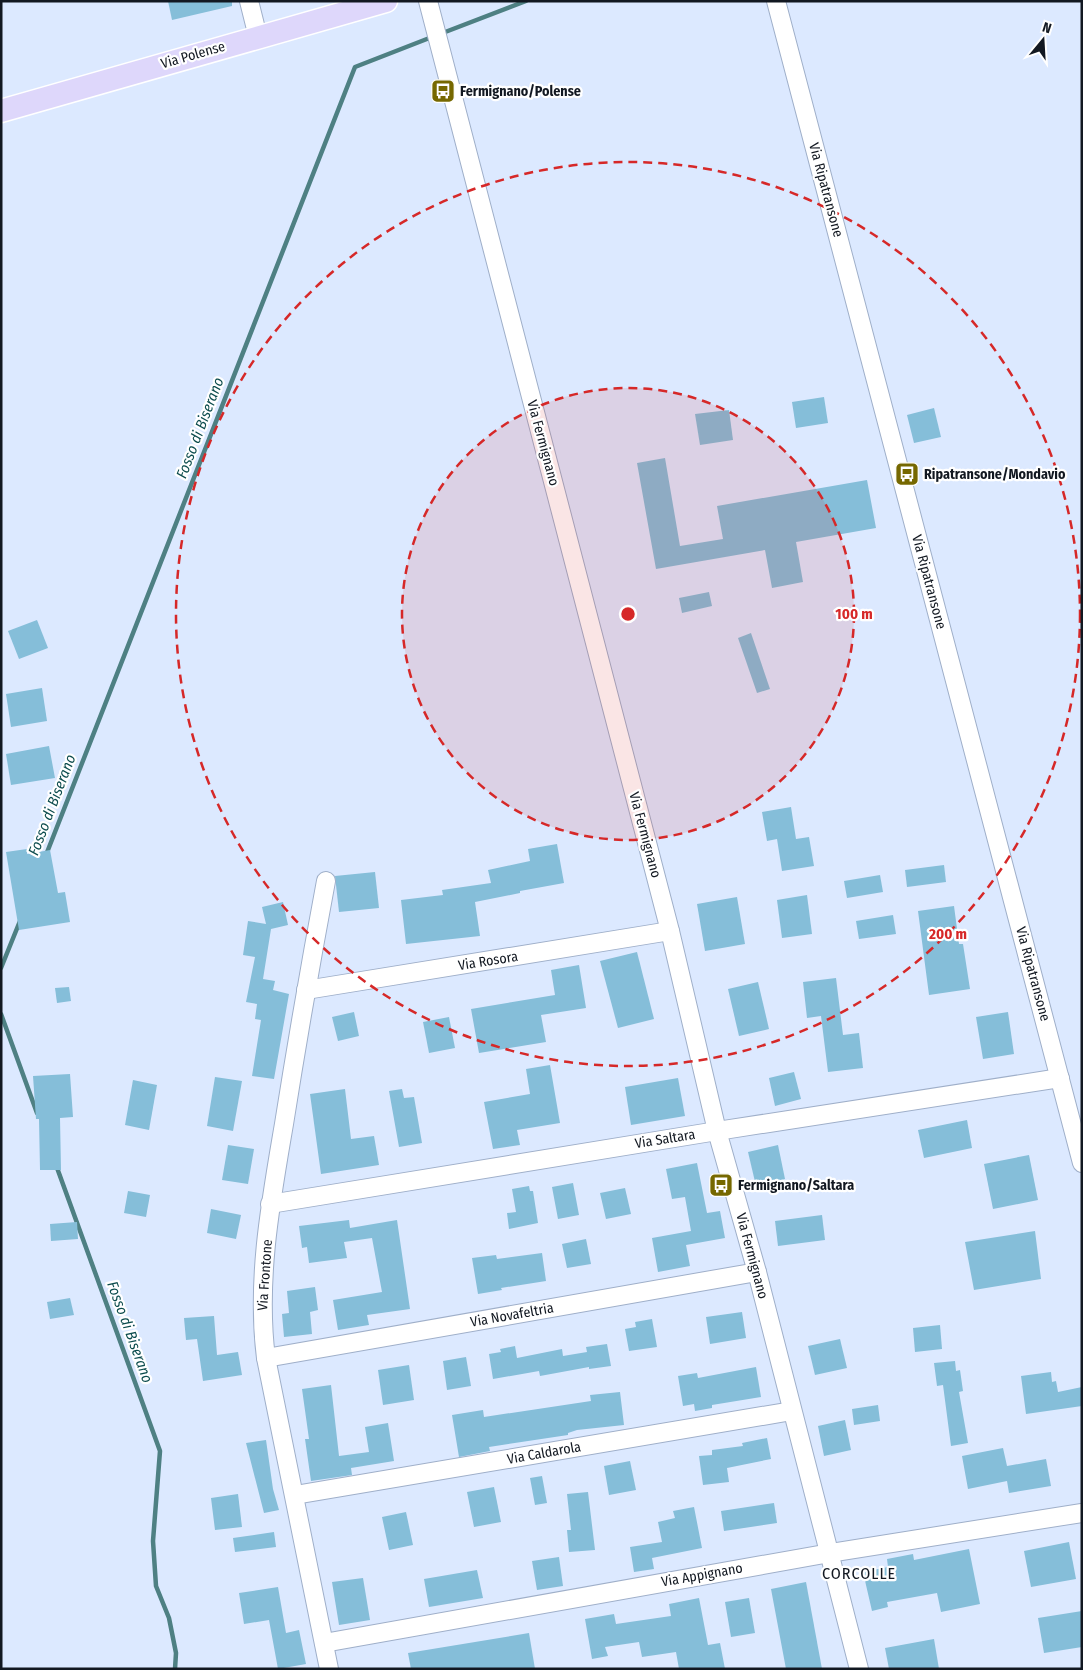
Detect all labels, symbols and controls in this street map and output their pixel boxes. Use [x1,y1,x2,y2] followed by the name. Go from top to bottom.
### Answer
[1018,15,1068,65] north arrow
[1040,19,1053,37] text: N
[159,38,227,72] street label: Via Polense
[430,78,456,104] bus stop icon: Fermignano/Polense
[460,83,581,100] place label: Fermignano/Polense
[805,141,847,239] street label: Via Ripatransone
[172,375,228,481] water label: Fosso di Biserano
[523,398,563,488] street label: Via Fermignano
[894,461,920,487] bus stop icon: Ripatransone/Mondavio
[924,466,1066,483] place label: Ripatransone/Mondavio
[908,533,950,631] street label: Via Ripatransone
[619,605,637,623] centre of rings
[835,605,873,623] text: 100 m
[24,752,80,858] water label: Fosso di Biserano
[625,790,665,880] street label: Via Fermignano
[928,925,967,943] text: 200 m
[1012,925,1054,1023] street label: Via Ripatransone
[457,948,519,974] street label: Via Rosora
[634,1126,696,1152] street label: Via Saltara
[708,1172,734,1198] bus stop icon: Fermignano/Saltara
[738,1177,854,1194] place label: Fermignano/Saltara
[732,1211,772,1301] street label: Via Fermignano
[254,1239,276,1311] street label: Via Frontone
[103,1279,157,1385] water label: Fosso di Biserano
[469,1299,555,1331] street label: Via Novafeltria
[506,1438,582,1468] street label: Via Caldarola
[660,1559,744,1591] street label: Via Appignano
[822,1564,896,1583] district label: CORCOLLE

